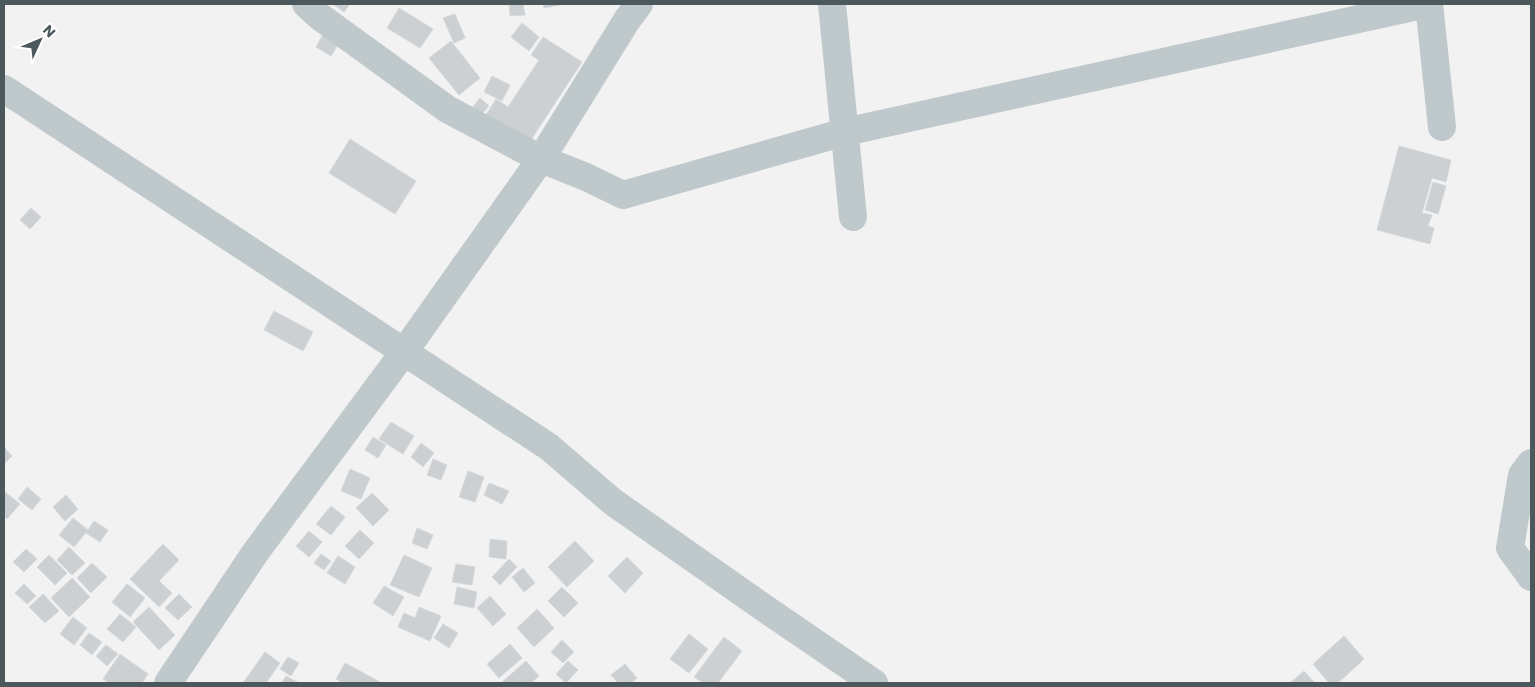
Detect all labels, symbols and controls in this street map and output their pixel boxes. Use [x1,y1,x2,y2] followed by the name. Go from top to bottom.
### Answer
[15,15,65,65] north arrow
[39,20,60,42] text: N

